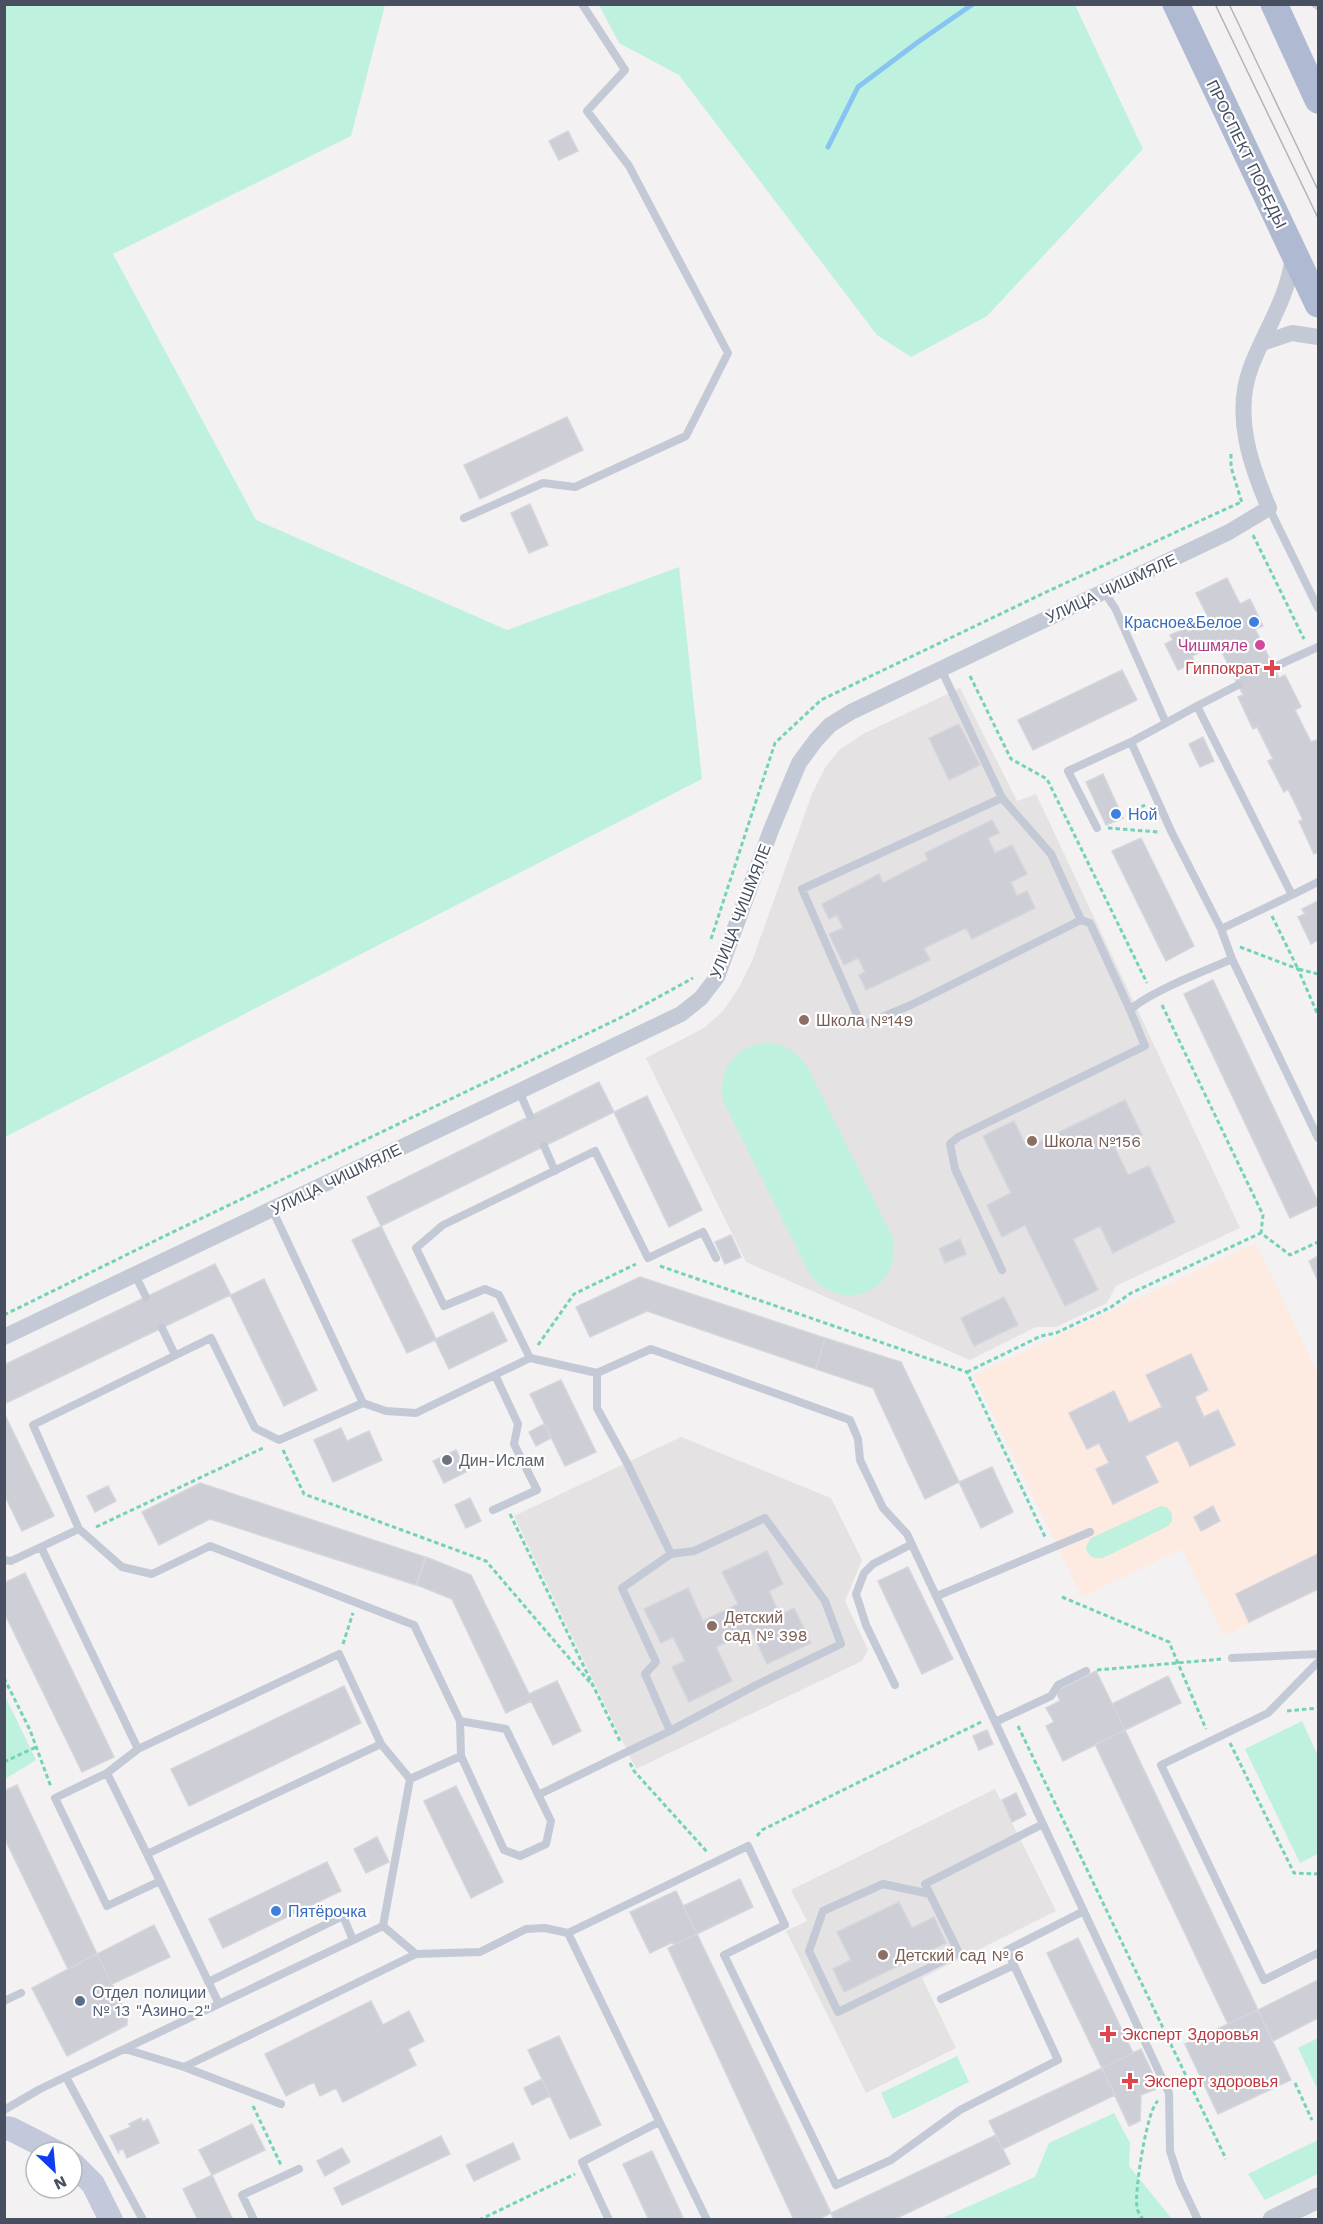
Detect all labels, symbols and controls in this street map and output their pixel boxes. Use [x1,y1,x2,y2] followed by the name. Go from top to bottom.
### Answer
[1202,77,1291,231] street label: ПРОСПЕКТ ПОБЕДЫ
[1043,550,1180,627] street label: УЛИЦА ЧИШМЯЛЕ
[1124,613,1242,632] place label: Красное&Белое
[1247,615,1261,629] marker: Красное&Белое
[1178,636,1248,655] place label: Чишмяле
[1253,638,1267,652] marker: Чишмяле
[1185,659,1261,678] place label: Гиппократ
[1265,661,1279,675] marker: Гиппократ
[1128,805,1157,824] place label: Ной
[1109,807,1123,821] marker: Ной
[706,841,775,981] street label: УЛИЦА ЧИШМЯЛЕ
[816,1011,913,1030] place label: Школа №149
[797,1013,811,1027] marker: Школа №149
[1044,1132,1141,1151] place label: Школа №156
[1025,1134,1039,1148] marker: Школа №156
[268,1140,404,1219] street label: УЛИЦА ЧИШМЯЛЕ
[459,1451,545,1470] place label: Дин-Ислам
[440,1453,454,1467] marker: Дин-Ислам
[724,1608,808,1645] place label: Детский сад № 398
[705,1619,719,1633] marker: Детский сад № 398
[288,1902,367,1921] place label: Пятёрочка
[269,1904,283,1918] marker: Пятёрочка
[895,1946,1024,1965] place label: Детский сад № 6
[876,1948,890,1962] marker: Детский сад № 6
[92,1983,210,2020] place label: Отдел полиции № 13 "Азино-2"
[73,1994,87,2008] marker: Отдел полиции № 13 "Азино-2"
[1099,2025,1117,2043] marker: Эксперт Здоровья
[1122,2025,1259,2044] place label: Эксперт Здоровья
[1121,2072,1139,2090] marker: Эксперт здоровья
[1144,2072,1278,2091] place label: Эксперт здоровья
[24,2140,84,2200] north arrow
[51,2172,70,2194] text: N

